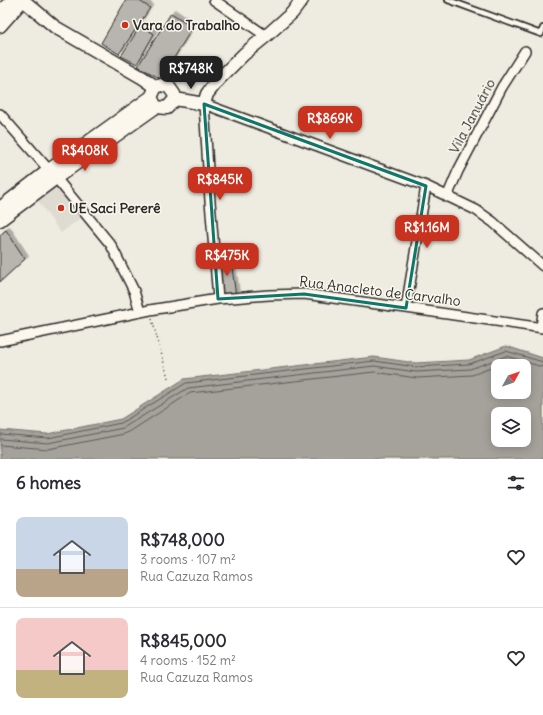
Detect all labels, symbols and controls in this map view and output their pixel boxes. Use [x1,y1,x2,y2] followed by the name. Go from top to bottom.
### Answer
[133,16,240,34] place label: Vara do Trabalho
[120,20,130,30] marker: Vara do Trabalho
[158,56,224,90] pin: R$748K
[169,60,213,77] text: R$748K
[445,75,499,157] street label: Vila Januário
[297,106,363,140] pin: R$869K
[307,110,353,127] text: R$869K
[52,138,118,172] pin: R$408K
[61,142,109,159] text: R$408K
[187,167,253,201] pin: R$845K
[197,171,243,188] text: R$845K
[69,199,161,217] place label: UE Saci Pererê
[56,203,66,213] marker: UE Saci Pererê
[390,215,464,249] pin: R$1.16M
[404,219,450,236] text: R$1.16M
[194,243,260,277] pin: R$475K
[205,247,249,264] text: R$475K
[298,272,462,310] street label: Rua Anacleto de Carvalho
[491,359,531,399] north arrow
[491,359,531,447] map controls
[491,407,531,447] button: layers
[16,472,81,494] text: 6 homes
[505,472,527,494] icon: filters
[140,529,225,551] text: R$748,000
[48,533,96,581] icon: home
[505,546,527,568] icon: heart
[140,551,236,568] text: 3 rooms · 107 m²
[140,568,253,585] text: Rua Cazuza Ramos
[140,630,227,652] text: R$845,000
[48,634,96,682] icon: home
[505,647,527,669] icon: heart
[140,652,236,669] text: 4 rooms · 152 m²
[140,669,253,686] text: Rua Cazuza Ramos

